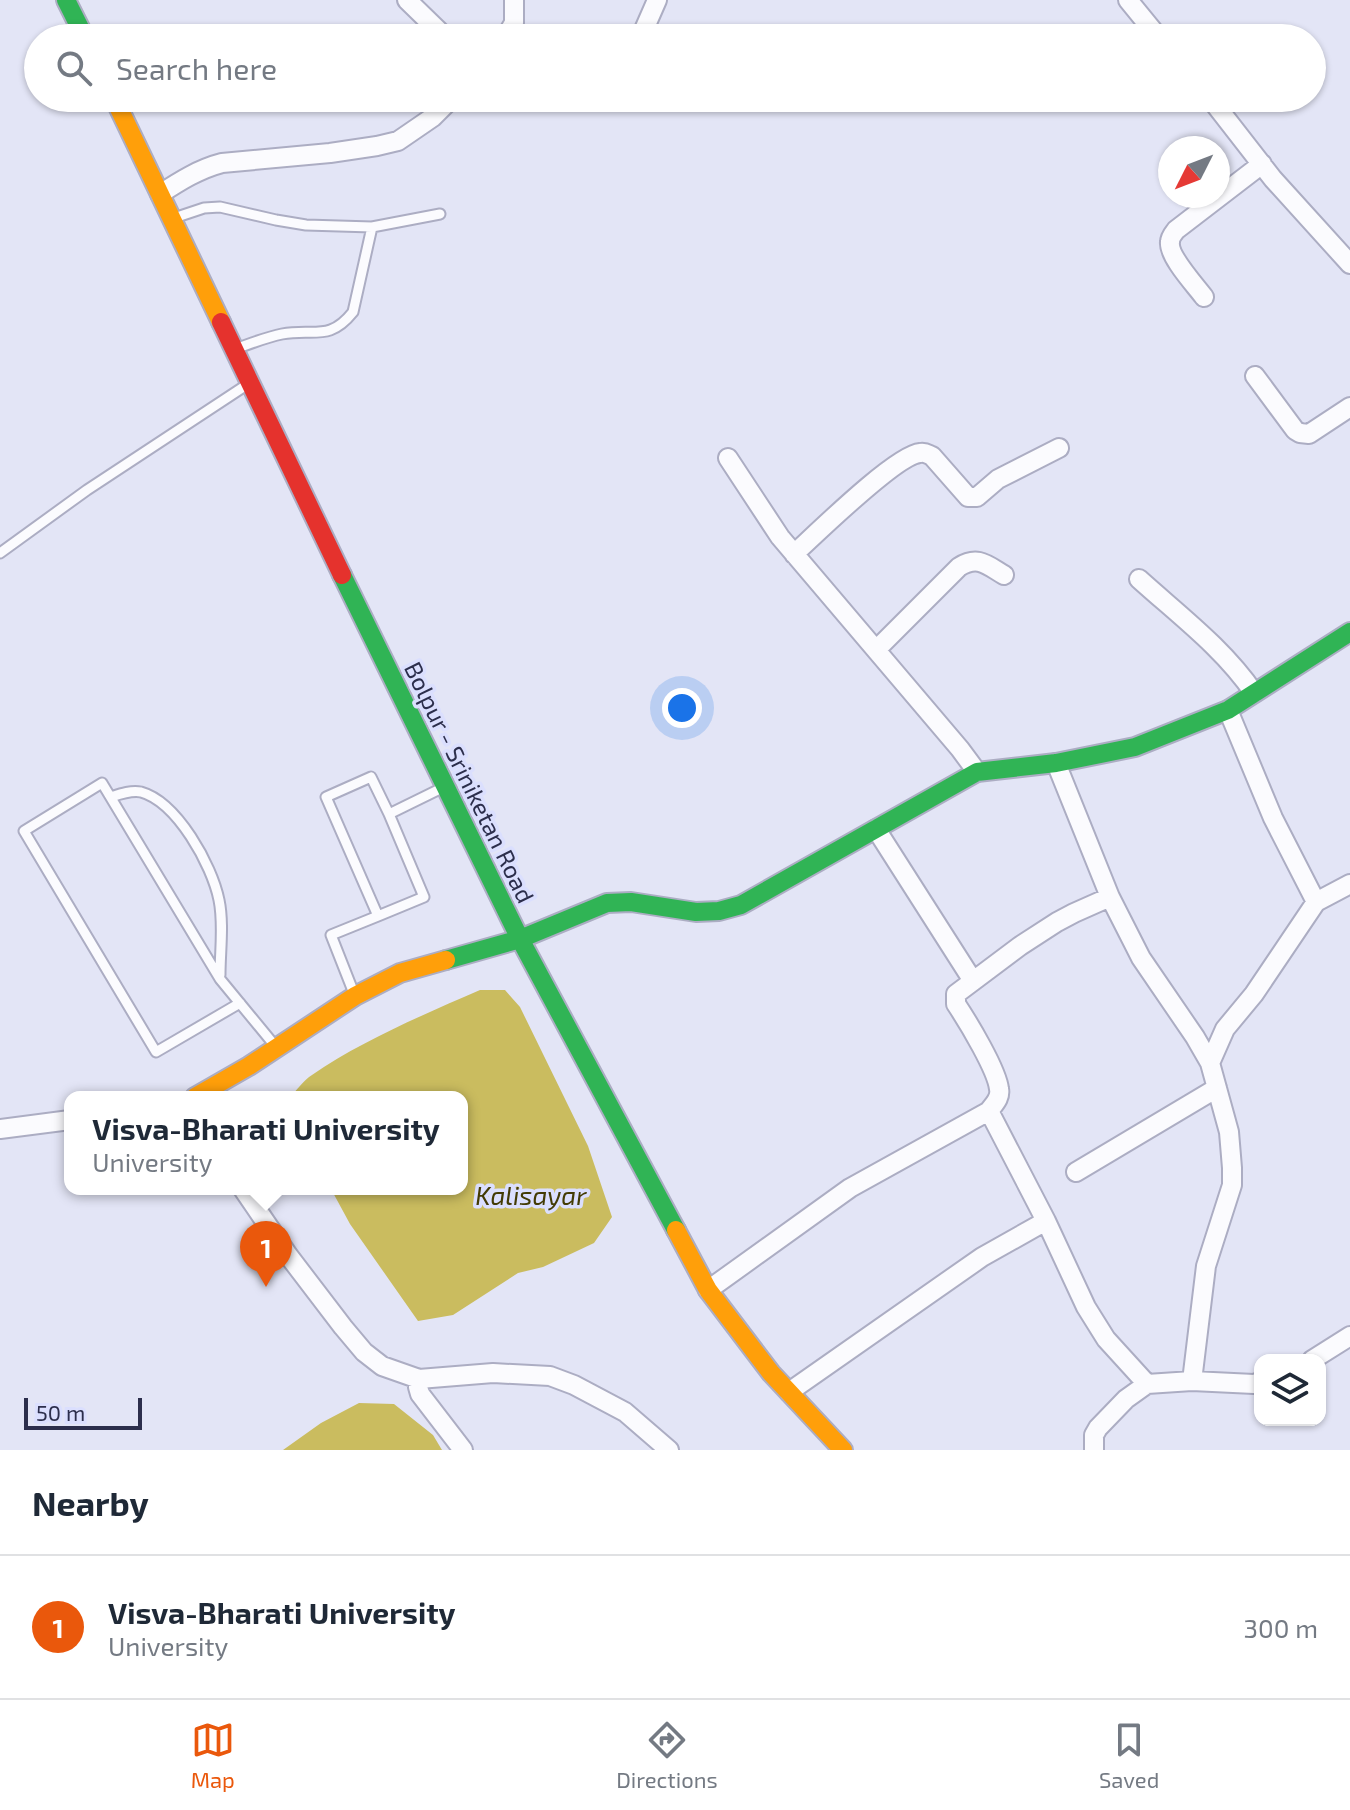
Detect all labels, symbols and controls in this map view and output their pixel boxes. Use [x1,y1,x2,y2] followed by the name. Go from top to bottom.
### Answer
[24,24,1326,112] search box
[52,46,96,90] icon: search
[116,50,277,86] text: Search here
[1158,136,1230,208] north arrow
[399,657,541,907] street label: Bolpur - Sriniketan Road
[662,688,702,728] your location
[64,1091,468,1195] popup
[92,1110,440,1146] text: Visva-Bharati University
[92,1146,212,1177] text: University
[475,1179,587,1211] water label: Kalisayar
[240,1221,292,1287] pin: 1
[1254,1354,1326,1426] map controls
[1254,1354,1326,1426] button: layers
[24,1394,142,1430] scale bar
[36,1399,85,1425] text: 50 m
[32,1482,149,1523] text: Nearby
[108,1594,456,1630] text: Visva-Bharati University
[52,1612,64,1643] text: 1
[1244,1612,1318,1643] text: 300 m
[108,1630,228,1661] text: University
[191,1718,235,1792] tab: Map
[616,1718,718,1792] tab: Directions
[1099,1718,1159,1792] tab: Saved

